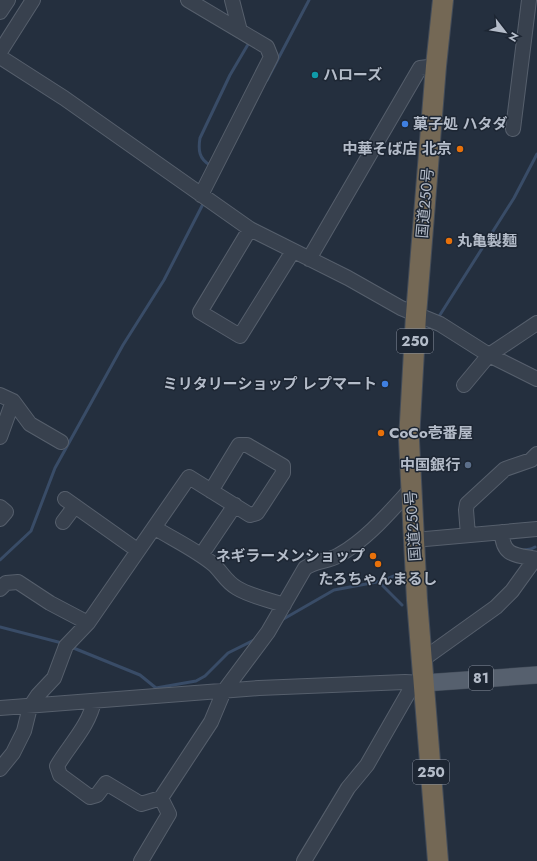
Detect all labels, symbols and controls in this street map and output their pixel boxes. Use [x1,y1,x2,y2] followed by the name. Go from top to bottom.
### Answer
[485,12,525,52] north arrow
[504,29,523,45] text: N
[323,64,382,86] place label: ハローズ
[310,70,320,80] marker: ハローズ
[413,113,508,135] place label: 菓子処 ハタダ
[400,119,410,129] marker: 菓子処 ハタダ
[342,138,452,160] place label: 中華そば店 北京
[455,144,465,154] marker: 中華そば店 北京
[411,167,439,239] street label: 国道250号
[457,230,517,252] place label: 丸亀製麺
[444,236,454,246] marker: 丸亀製麺
[397,329,433,353] road number: 250
[163,373,377,395] place label: ミリタリーショップ レプマート
[380,379,390,389] marker: ミリタリーショップ レプマート
[389,422,473,444] place label: CoCo壱番屋
[376,428,386,438] marker: CoCo壱番屋
[400,454,460,476] place label: 中国銀行
[463,460,473,470] marker: 中国銀行
[400,490,426,562] street label: 国道250号
[216,545,365,567] place label: ネギラーメンショップ
[368,551,378,561] marker: ネギラーメンショップ
[373,559,383,569] marker: たろちゃんまるし
[318,568,438,590] place label: たろちゃんまるし
[469,666,493,690] road number: 81
[413,760,449,784] road number: 250

